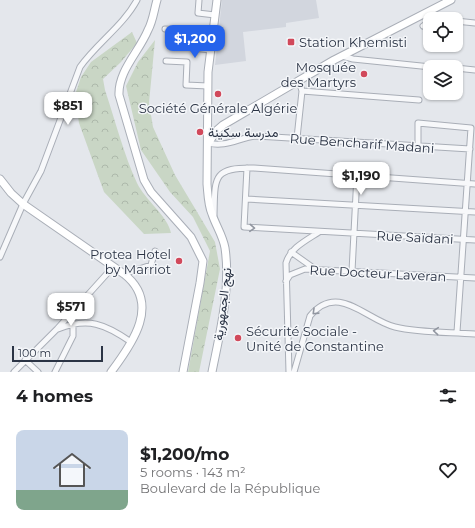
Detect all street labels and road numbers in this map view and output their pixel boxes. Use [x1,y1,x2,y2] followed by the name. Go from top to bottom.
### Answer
[289,130,435,156] street label: Rue Bencharif Madani
[376,227,454,247] street label: Rue Saïdani
[309,261,447,285] street label: Rue Docteur Laveran
[210,266,236,342] street label: نهج الجمهورية

